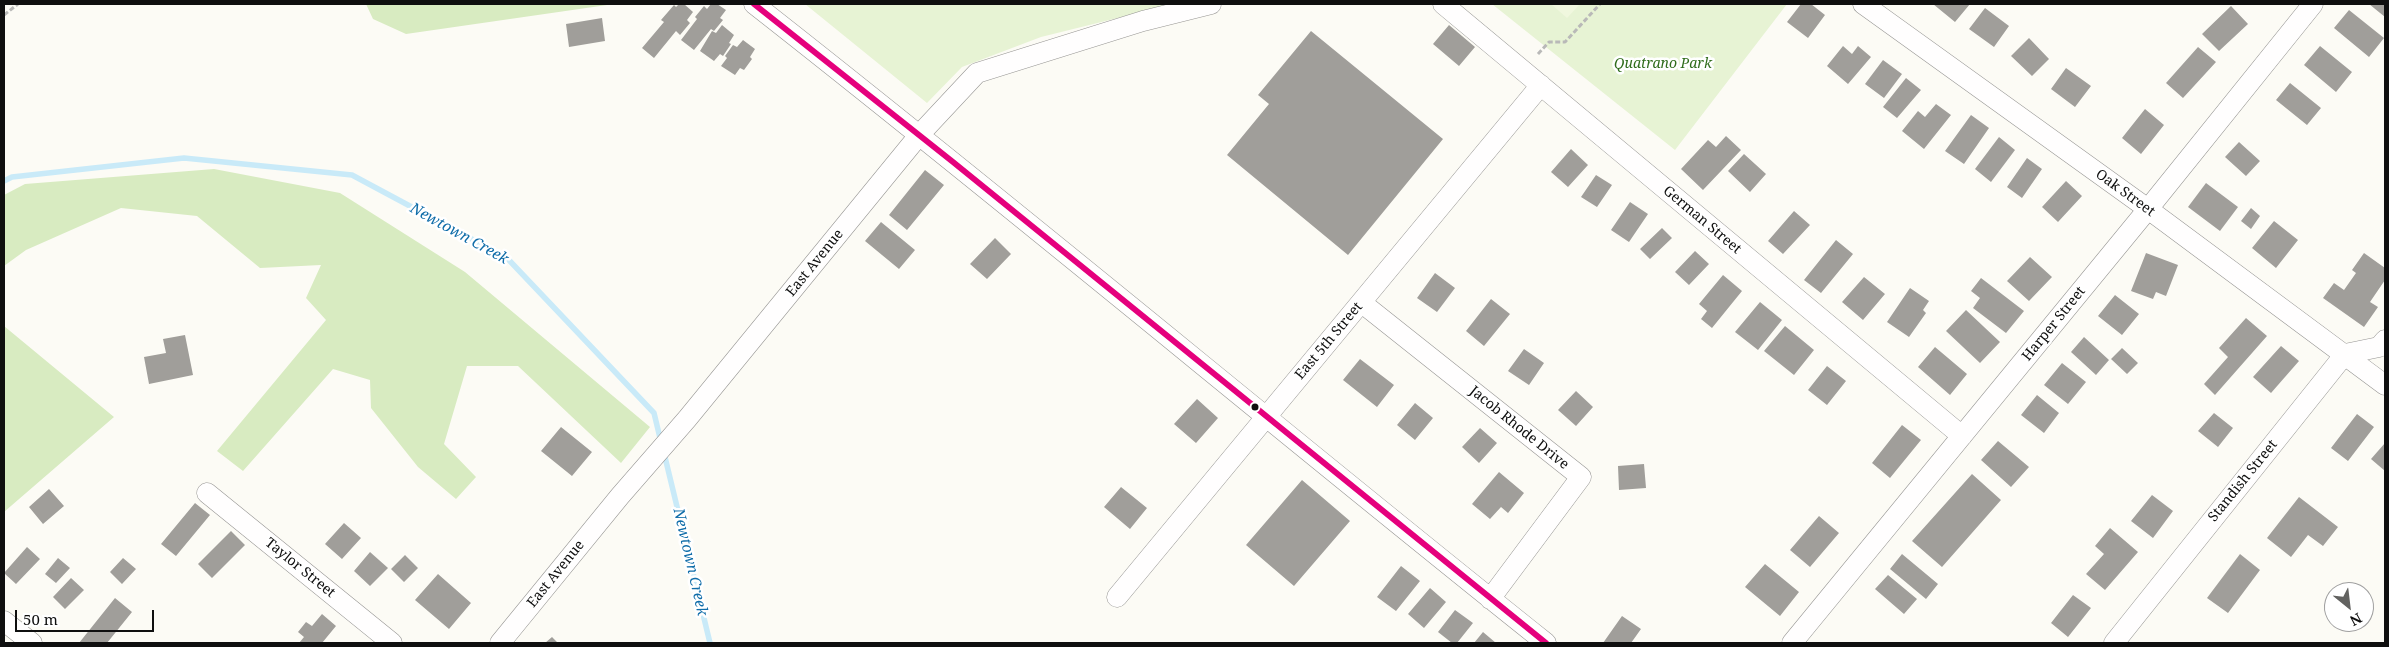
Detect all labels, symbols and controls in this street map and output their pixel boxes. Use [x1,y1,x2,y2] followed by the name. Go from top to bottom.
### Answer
[1614,56,1712,72] park label: Quatrano Park
[2092,166,2158,220] street label: Oak Street
[1659,182,1745,258] street label: German Street
[407,199,511,269] water label: Newtown Creek
[783,226,847,300] street label: East Avenue
[2019,283,2089,365] street label: Harper Street
[1292,299,1366,383] street label: East 5th Street
[1466,383,1572,473] street label: Jacob Rhode Drive
[1250,402,1260,412] unlabelled marker
[2205,437,2281,525] street label: Standish Street
[669,506,711,618] water label: Newtown Creek
[262,535,338,601] street label: Taylor Street
[524,537,588,611] street label: East Avenue
[2324,582,2374,632] north arrow
[18,600,156,632] scale bar
[23,609,58,629] text: 50 m
[2347,609,2365,631] text: N

